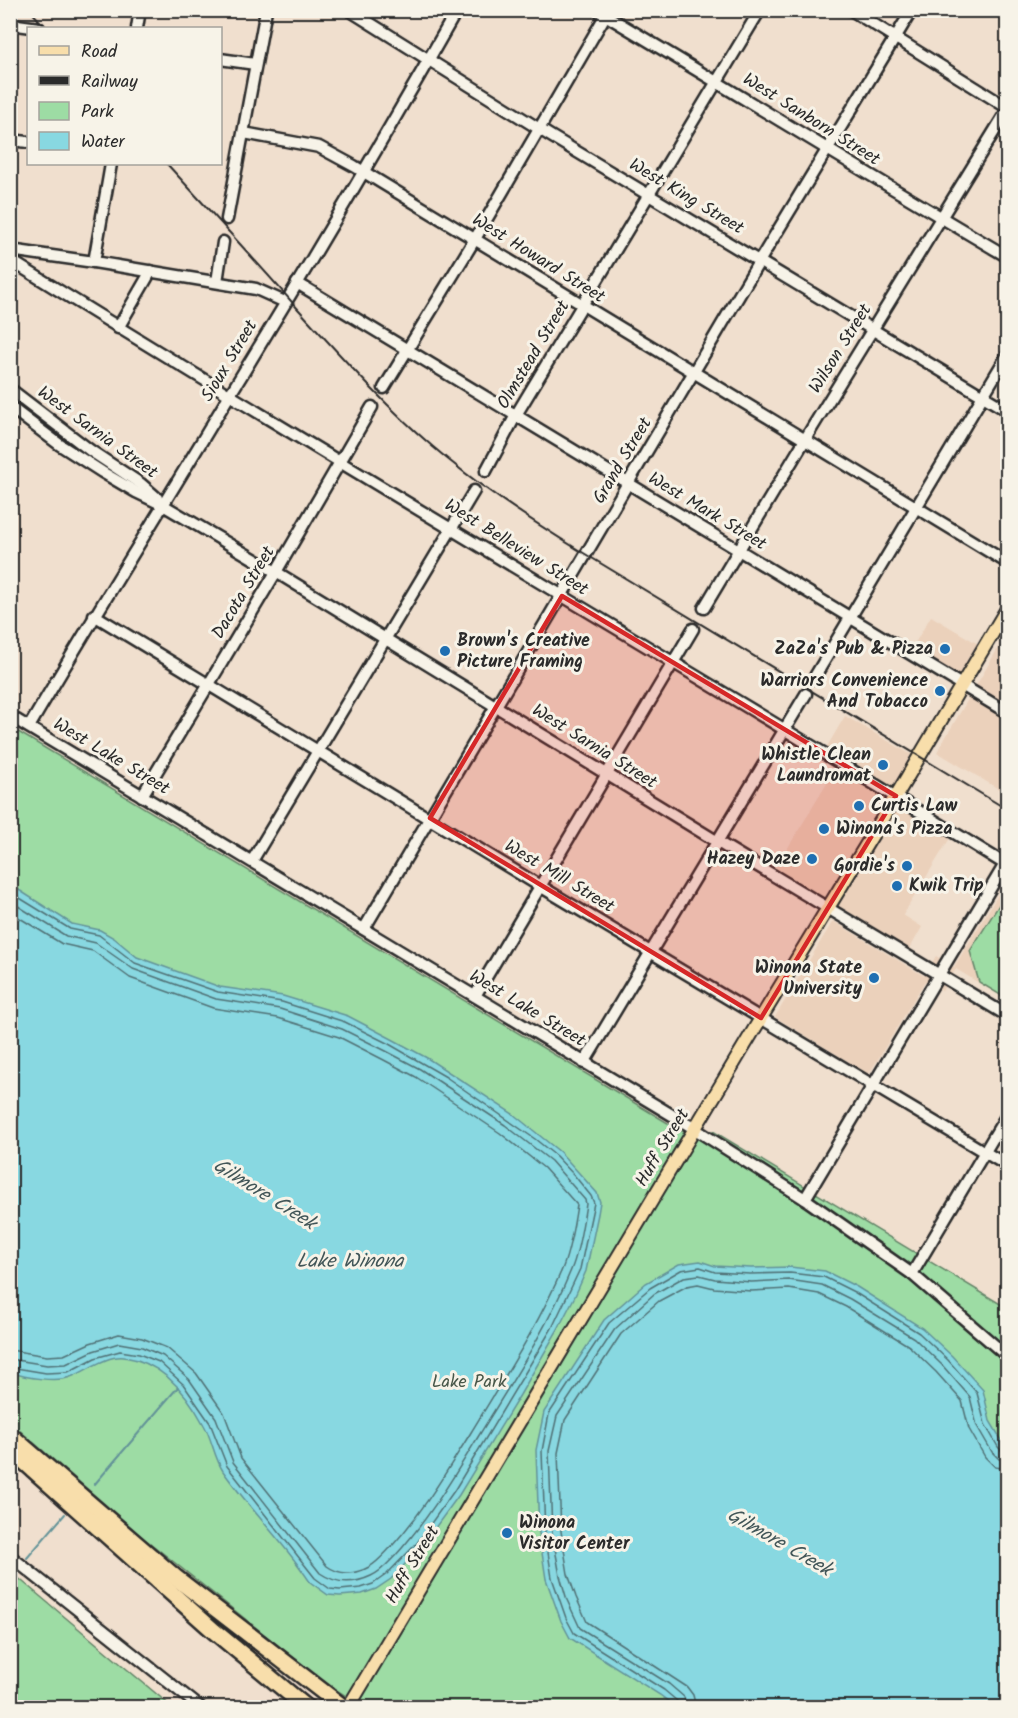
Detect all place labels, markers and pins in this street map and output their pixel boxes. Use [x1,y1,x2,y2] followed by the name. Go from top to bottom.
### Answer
[457,627,590,677] place label: Brown's Creative Picture Framing
[774,635,933,664] place label: ZaZa's Pub & Pizza
[938,642,952,656] marker: ZaZa's Pub & Pizza
[438,644,452,658] marker: Brown's Creative Picture Framing
[760,667,928,717] place label: Warriors Convenience And Tobacco
[933,684,947,698] marker: Warriors Convenience And Tobacco
[761,741,872,791] place label: Whistle Clean Laundromat
[876,758,890,772] marker: Whistle Clean Laundromat
[871,792,958,821] place label: Curtis Law
[852,799,866,813] marker: Curtis Law
[836,815,952,844] place label: Winona's Pizza
[817,822,831,836] marker: Winona's Pizza
[707,845,800,874] place label: Hazey Daze
[805,852,819,866] marker: Hazey Daze
[834,852,896,881] place label: Gordie's
[900,859,914,873] marker: Gordie's
[909,872,984,901] place label: Kwik Trip
[890,879,904,893] marker: Kwik Trip
[755,954,863,1004] place label: Winona State University
[867,971,881,985] marker: Winona State University
[519,1509,631,1559] place label: Winona Visitor Center
[500,1526,514,1540] marker: Winona Visitor Center

